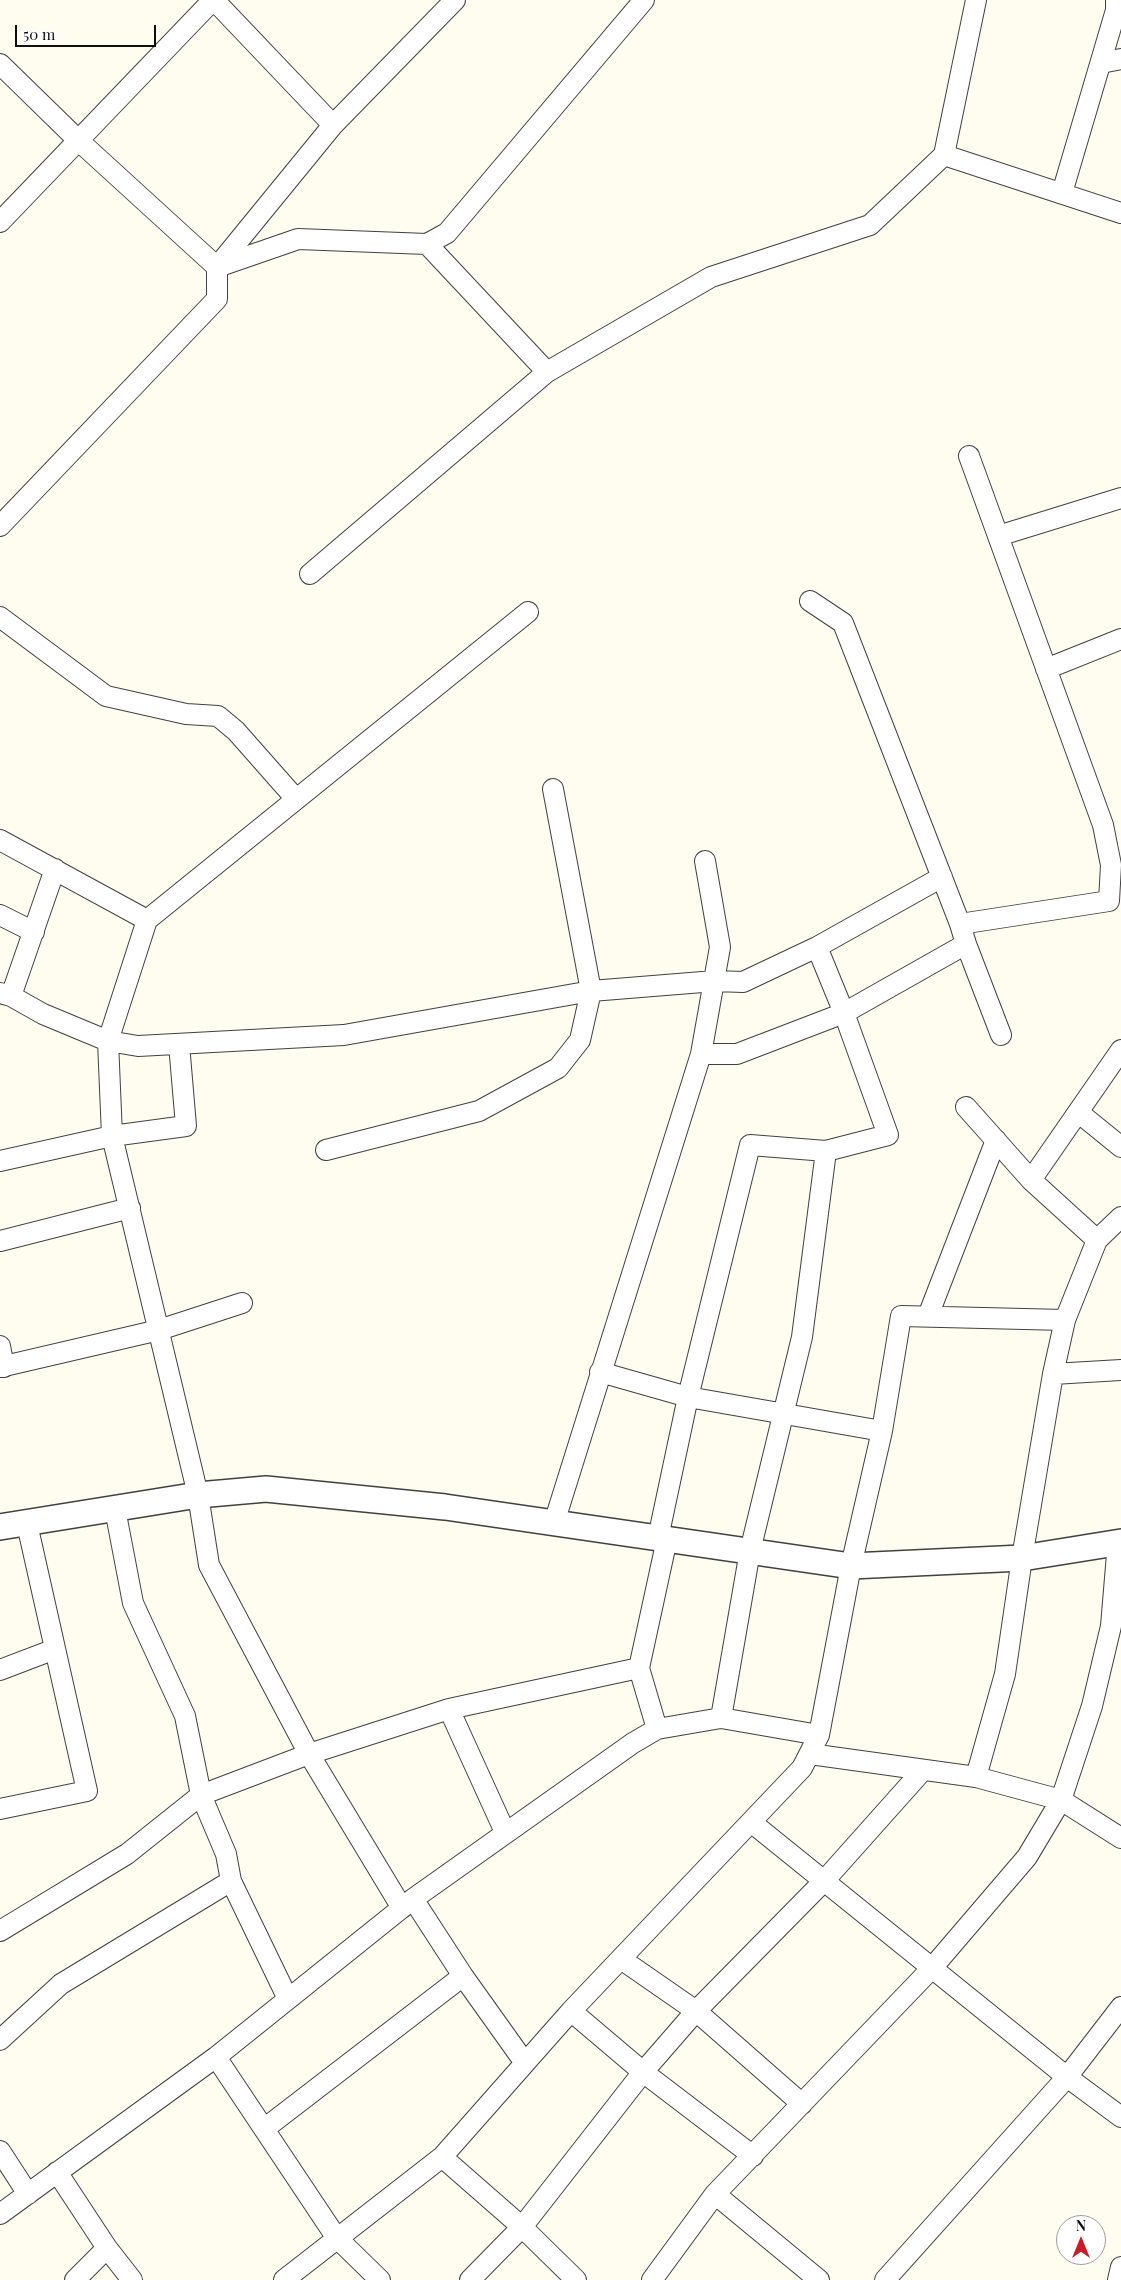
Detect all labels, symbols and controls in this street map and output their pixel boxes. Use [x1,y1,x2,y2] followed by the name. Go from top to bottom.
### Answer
[18,15,159,47] scale bar
[23,24,55,44] text: 50 m
[1056,2215,1106,2265] north arrow
[1076,2216,1086,2235] text: N

